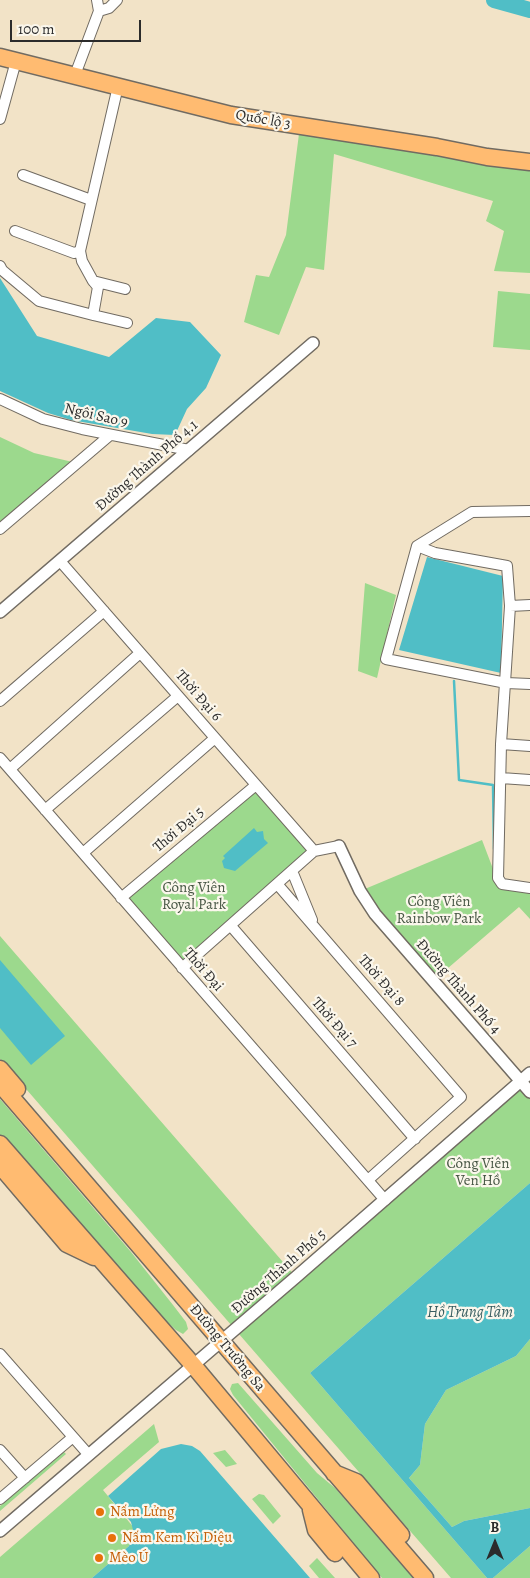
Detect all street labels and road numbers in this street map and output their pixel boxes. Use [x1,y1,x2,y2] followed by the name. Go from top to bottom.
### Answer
[234,106,292,134] street label: Quốc lộ 3
[63,400,129,432] street label: Ngôi Sao 9
[92,417,202,515] street label: Đường Thành Phố 4.1
[171,667,225,725] street label: Thời Đại 6
[150,803,208,857] street label: Thời Đại 5
[412,936,504,1038] street label: Đường Thành Phố 4
[179,945,227,995] street label: Thời Đại
[354,952,408,1010] street label: Thời Đại 8
[307,994,361,1052] street label: Thời Đại 7
[228,1226,330,1318] street label: Đường Thành Phố 5
[185,1301,269,1395] street label: Đường Trường Sa

